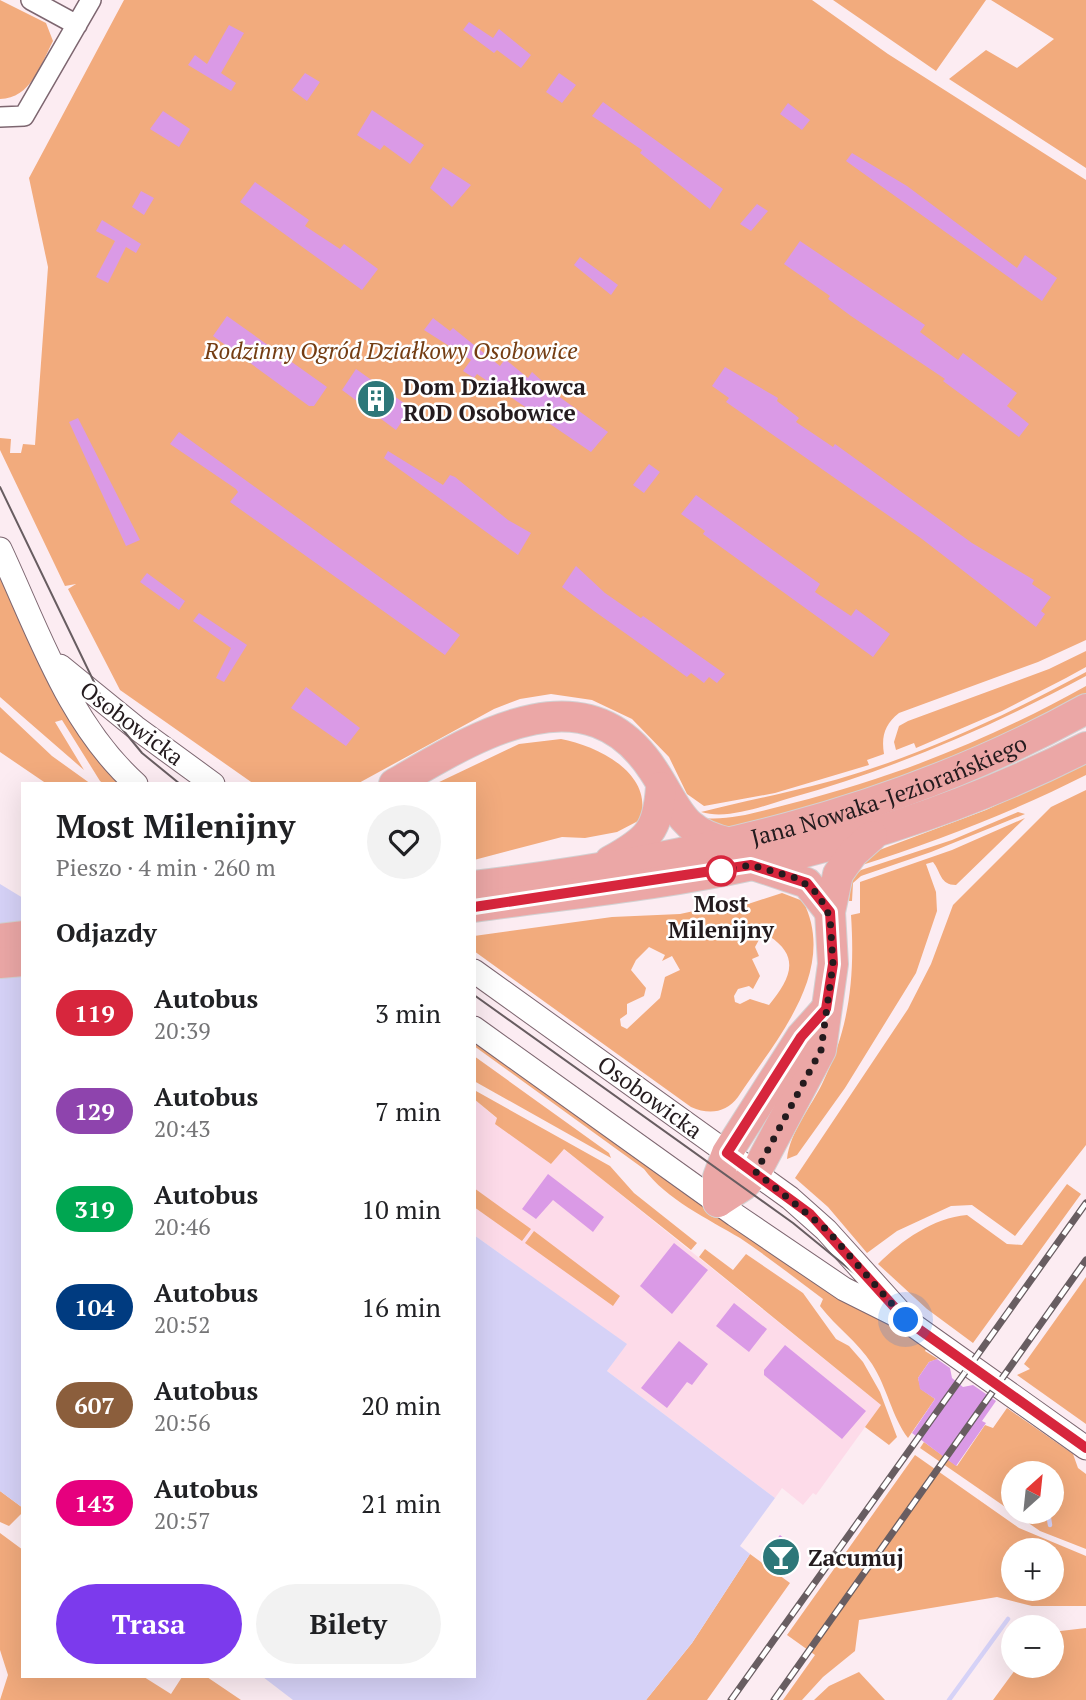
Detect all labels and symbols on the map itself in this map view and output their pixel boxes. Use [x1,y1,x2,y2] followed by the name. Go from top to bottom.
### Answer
[203,335,578,366] park label: Rodzinny Ogród Działkowy Osobowice
[403,371,586,428] place label: Dom Działkowca ROD Osobowice
[355,378,397,420] building icon: Dom Działkowca ROD Osobowice
[74,674,191,772] street label: Osobowicka
[747,727,1032,852] street label: Jana Nowaka-Jeziorańskiego
[706,856,736,886] marker: Most Milenijny
[668,888,775,945] place label: Most Milenijny
[591,1048,709,1146] street label: Osobowicka
[888,1302,923,1337] your location
[1001,1461,1064,1524] north arrow
[760,1536,802,1578] bar icon: Zacumuj
[808,1542,904,1573] place label: Zacumuj

